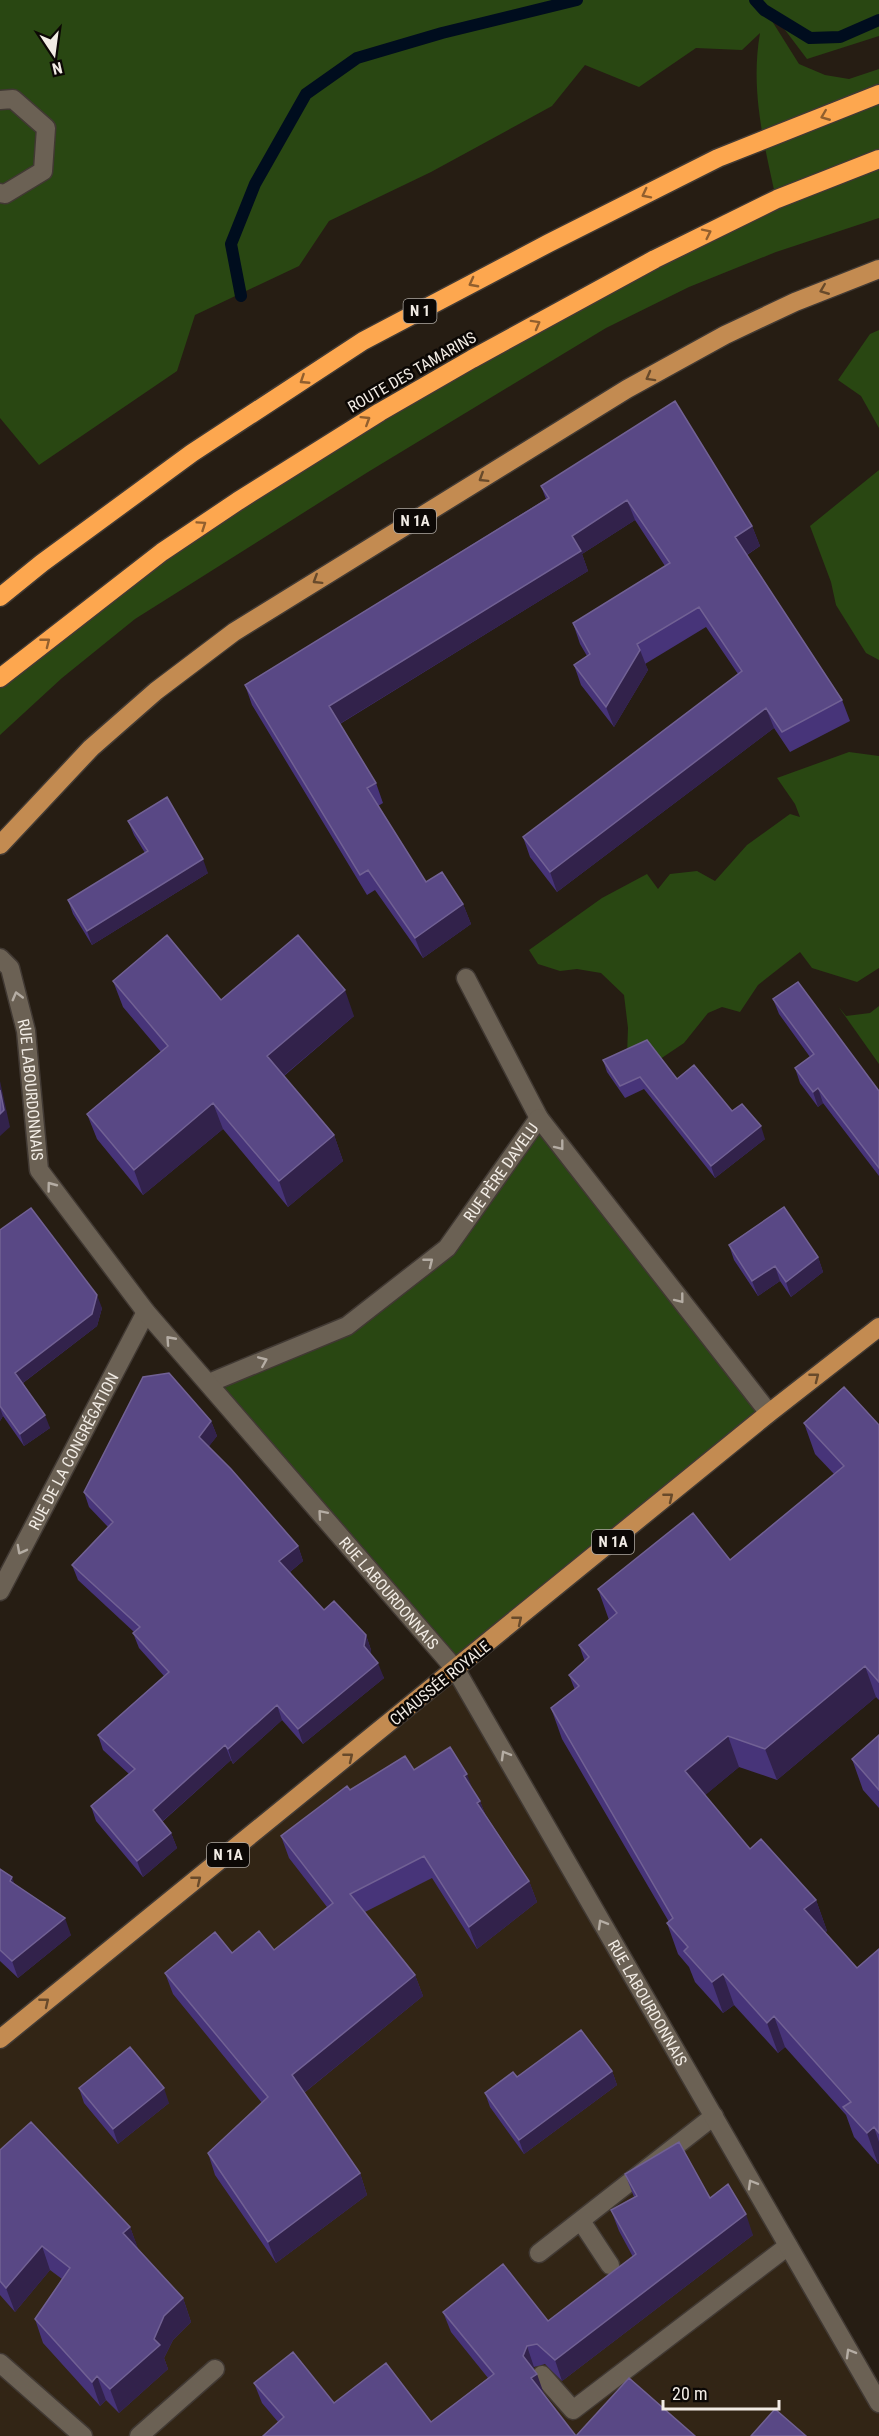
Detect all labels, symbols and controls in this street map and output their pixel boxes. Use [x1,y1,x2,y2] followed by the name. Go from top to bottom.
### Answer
[24,24,84,84] north arrow
[50,58,64,78] text: N
[820,109,831,121] one-way arrow
[642,187,653,198] one-way arrow
[701,228,712,240] one-way arrow
[468,276,479,287] one-way arrow
[820,283,831,295] one-way arrow
[404,299,436,323] road number: N 1
[530,320,540,331] one-way arrow
[345,328,479,416] street label: ROUTE DES TAMARINS
[646,369,656,381] one-way arrow
[299,373,310,384] one-way arrow
[360,417,371,428] one-way arrow
[479,471,489,483] one-way arrow
[394,509,436,533] road number: N 1A
[195,521,206,532] one-way arrow
[313,573,323,585] one-way arrow
[39,639,50,650] one-way arrow
[12,991,24,1002] one-way arrow
[14,1017,48,1161] street label: RUE LABOURDONNAIS
[459,1119,542,1225] street label: RUE PÈRE DAVELU
[553,1139,564,1150] one-way arrow
[47,1181,58,1192] one-way arrow
[422,1258,433,1269] one-way arrow
[673,1293,684,1304] one-way arrow
[166,1336,177,1346] one-way arrow
[257,1356,268,1368] one-way arrow
[24,1369,122,1533] street label: RUE DE LA CONGRÉGATION
[808,1374,819,1385] one-way arrow
[662,1493,673,1504] one-way arrow
[318,1511,329,1521] one-way arrow
[592,1530,634,1554] road number: N 1A
[335,1533,443,1653] street label: RUE LABOURDONNAIS
[17,1544,29,1555] one-way arrow
[511,1616,522,1627] one-way arrow
[386,1637,494,1729] street label: CHAUSSÉE ROYALE
[501,1751,512,1761] one-way arrow
[342,1753,353,1764] one-way arrow
[207,1843,249,1867] road number: N 1A
[190,1876,201,1887] one-way arrow
[598,1920,610,1930] one-way arrow
[604,1936,692,2069] street label: RUE LABOURDONNAIS
[39,1999,50,2010] one-way arrow
[748,2180,760,2190] one-way arrow
[846,2349,857,2359] one-way arrow
[663,2373,778,2411] scale bar
[672,2383,707,2404] text: 20 m

